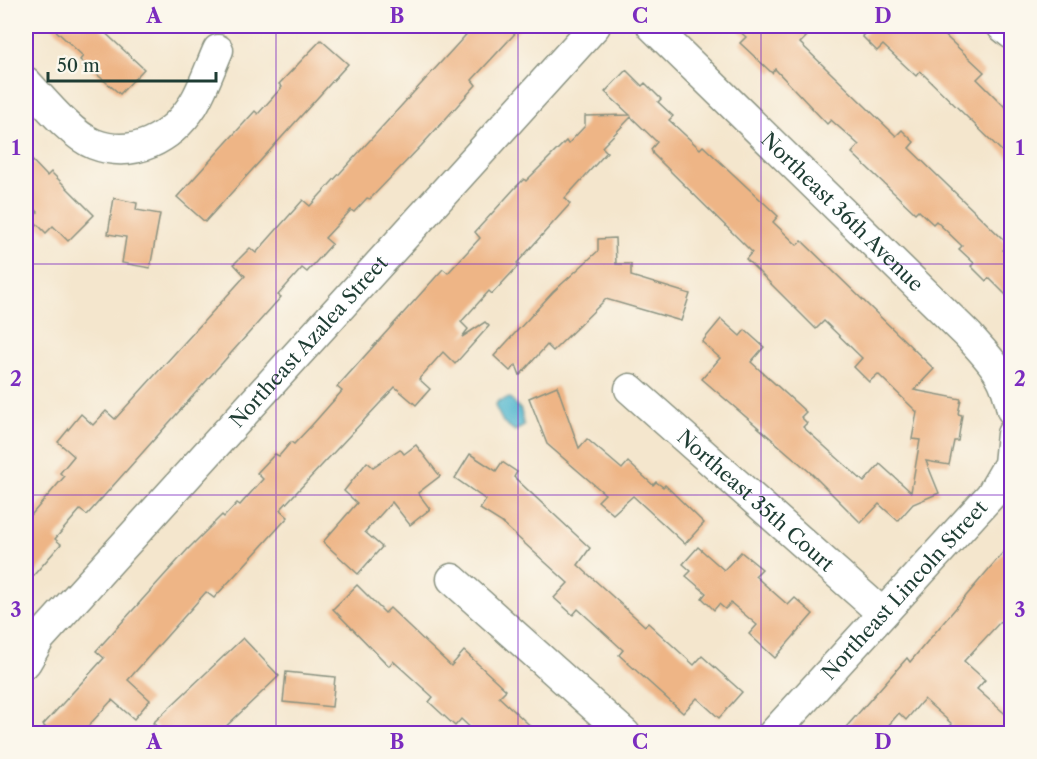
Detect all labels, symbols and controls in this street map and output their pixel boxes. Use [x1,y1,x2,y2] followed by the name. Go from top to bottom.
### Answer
[145,4,162,28] text: A
[390,4,405,28] text: B
[632,4,648,28] text: C
[874,4,892,28] text: D
[48,45,216,83] scale bar
[57,55,100,77] text: 50 m
[756,127,928,296] street label: Northeast 36th Avenue
[12,136,21,160] text: 1
[1016,136,1025,160] text: 1
[225,251,393,432] street label: Northeast Azalea Street
[10,367,22,391] text: 2
[1014,367,1026,391] text: 2
[672,425,839,577] street label: Northeast 35th Court
[817,495,992,685] street label: Northeast Lincoln Street
[10,598,22,622] text: 3
[1014,598,1026,622] text: 3
[145,730,162,754] text: A
[390,730,405,754] text: B
[632,730,648,754] text: C
[874,730,892,754] text: D

